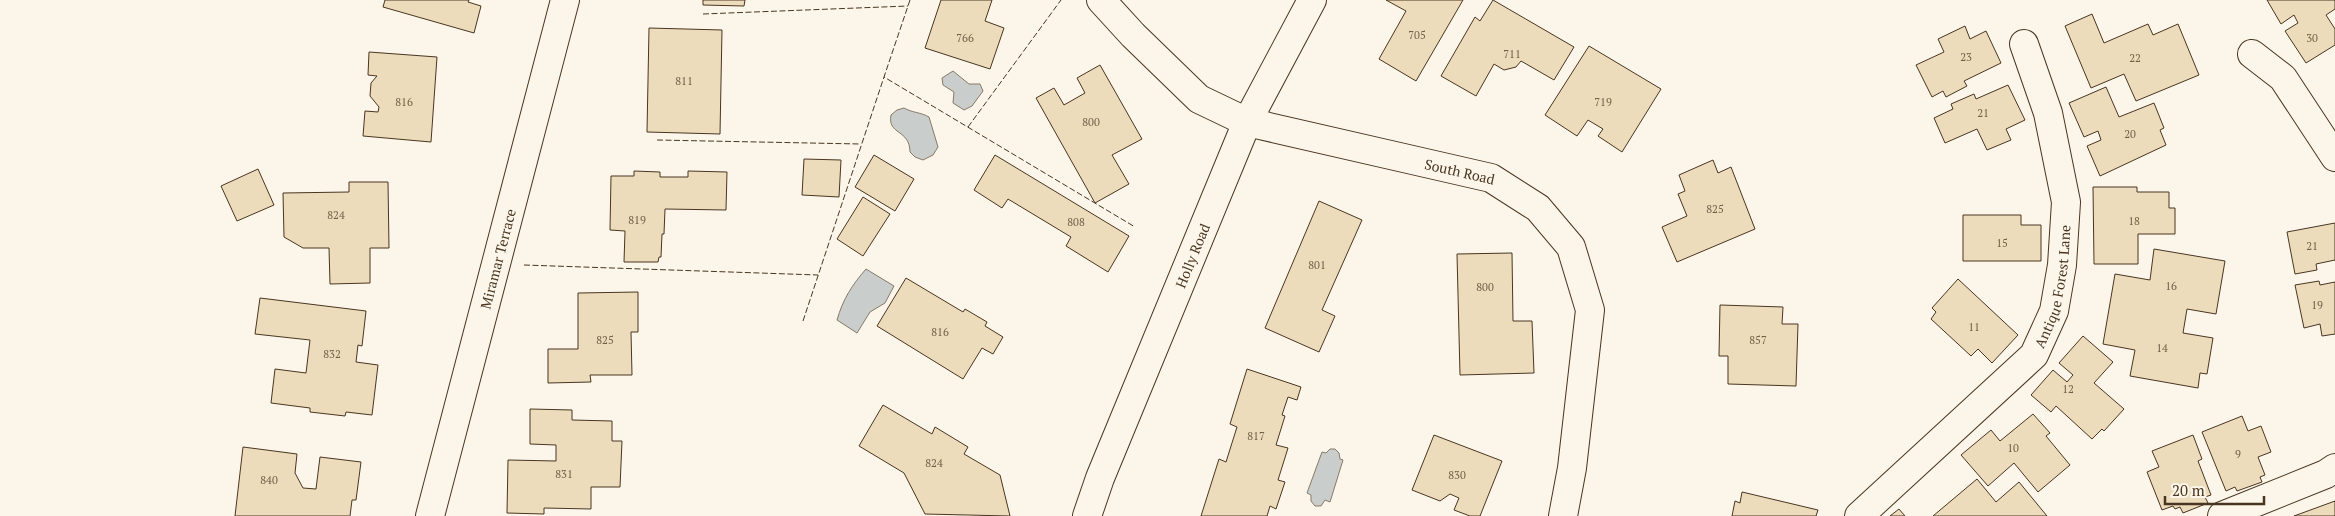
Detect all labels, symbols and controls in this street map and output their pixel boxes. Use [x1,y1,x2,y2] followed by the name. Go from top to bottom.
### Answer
[1408,28,1426,42] house number: 705
[956,31,974,45] house number: 766
[2306,31,2318,45] house number: 30
[1503,47,1521,61] house number: 711
[1960,50,1972,64] house number: 23
[2129,51,2141,65] house number: 22
[675,74,693,88] house number: 811
[395,95,413,109] house number: 816
[1594,95,1612,109] house number: 719
[1977,106,1989,120] house number: 21
[1082,115,1100,129] house number: 800
[2124,127,2136,141] house number: 20
[1423,154,1497,188] street label: South Road
[1706,202,1724,216] house number: 825
[475,207,520,311] street label: Miramar Terrace
[327,208,345,222] house number: 824
[628,213,646,227] house number: 819
[2128,214,2140,228] house number: 18
[1067,215,1085,229] house number: 808
[1170,220,1214,291] street label: Holly Road
[2029,224,2074,351] street label: Antique Forest Lane
[1996,236,2008,250] house number: 15
[2306,239,2318,253] house number: 21
[1308,258,1326,272] house number: 801
[2165,279,2177,293] house number: 16
[1476,280,1494,294] house number: 800
[2311,298,2323,312] house number: 19
[1968,320,1980,334] house number: 11
[931,325,949,339] house number: 816
[596,333,614,347] house number: 825
[1749,333,1767,347] house number: 857
[2156,341,2168,355] house number: 14
[323,347,341,361] house number: 832
[2062,382,2074,396] house number: 12
[1247,429,1265,443] house number: 817
[2007,441,2019,455] house number: 10
[2235,447,2241,461] house number: 9
[925,456,943,470] house number: 824
[555,467,573,481] house number: 831
[1448,468,1466,482] house number: 830
[260,473,278,487] house number: 840
[2165,474,2264,506] scale bar
[2172,480,2205,500] text: 20 m

